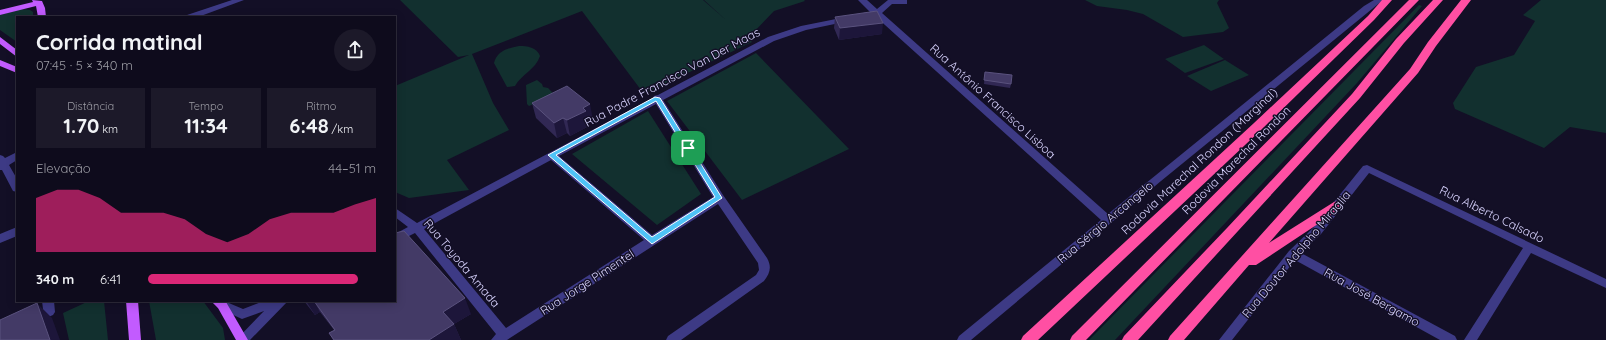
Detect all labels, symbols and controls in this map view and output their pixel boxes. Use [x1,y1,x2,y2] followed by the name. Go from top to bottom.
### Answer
[582,24,763,130] street label: Rua Padre Francisco Van Der Maas
[36,28,203,56] text: Corrida matinal
[334,29,376,71] button: share
[927,40,1059,162] street label: Rua Antônio Francisco Lisboa
[36,57,133,73] text: 07:45 · 5 × 340 m
[1118,84,1280,238] street label: Rodovia Marechal Rondon (Marginal)
[67,99,114,113] text: Distância
[189,99,223,113] text: Tempo
[306,99,336,113] text: Ritmo
[1179,103,1293,217] street label: Rodovia Marechal Rondon
[63,113,99,138] text: 1.70
[184,113,228,138] text: 11:34
[289,113,329,138] text: 6:48
[99,122,118,136] text: km
[329,122,353,136] text: /km
[671,131,705,165] pin
[677,137,699,159] icon: arrive
[36,160,91,176] text: Elevação
[328,160,376,176] text: 44–51 m
[1054,178,1156,266] street label: Rua Sérgio Arcangelo
[1437,182,1547,246] street label: Rua Alberto Calsado
[1238,187,1354,321] street label: Rua Doutor Adolpho Miraglia
[421,216,503,310] street label: Rua Toyoda Amada
[537,246,637,318] street label: Rua Jorge Pimentel
[1322,264,1422,330] street label: Rua José Bergamo
[36,271,74,287] text: 340 m
[100,271,121,287] text: 6:41

